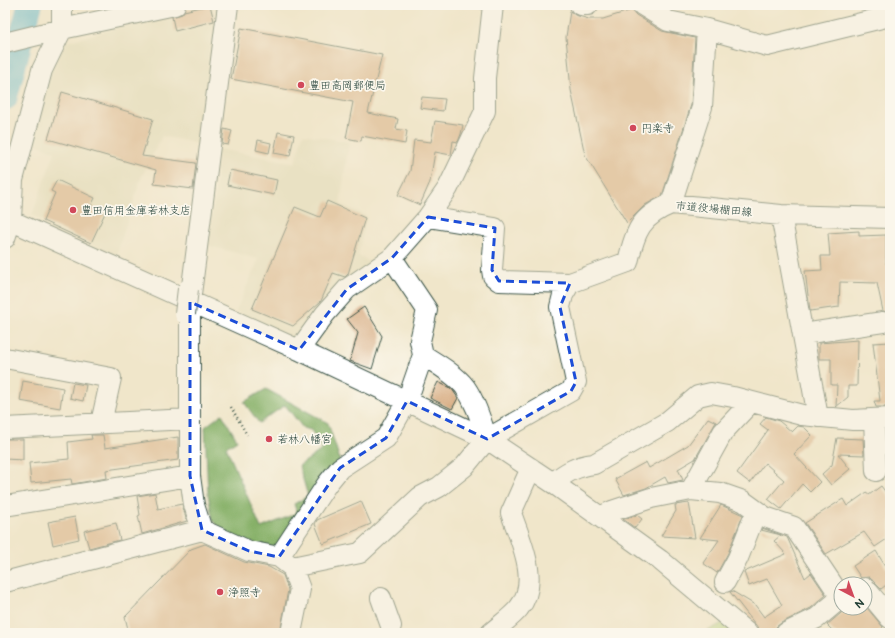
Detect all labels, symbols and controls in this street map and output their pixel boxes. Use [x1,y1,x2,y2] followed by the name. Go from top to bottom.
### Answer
[309,79,386,92] place label: 豊田高岡郵便局
[296,80,306,90] marker: 豊田高岡郵便局
[641,122,674,135] place label: 円楽寺
[628,123,638,133] marker: 円楽寺
[675,199,753,219] street label: 市道役場棚田線
[81,204,191,217] place label: 豊田信用金庫若林支店
[68,205,78,215] marker: 豊田信用金庫若林支店
[277,433,332,446] place label: 若林八幡宮
[264,434,274,444] marker: 若林八幡宮
[833,576,873,616] north arrow
[228,586,261,599] place label: 浄照寺
[215,587,225,597] marker: 浄照寺
[852,596,867,611] text: N

